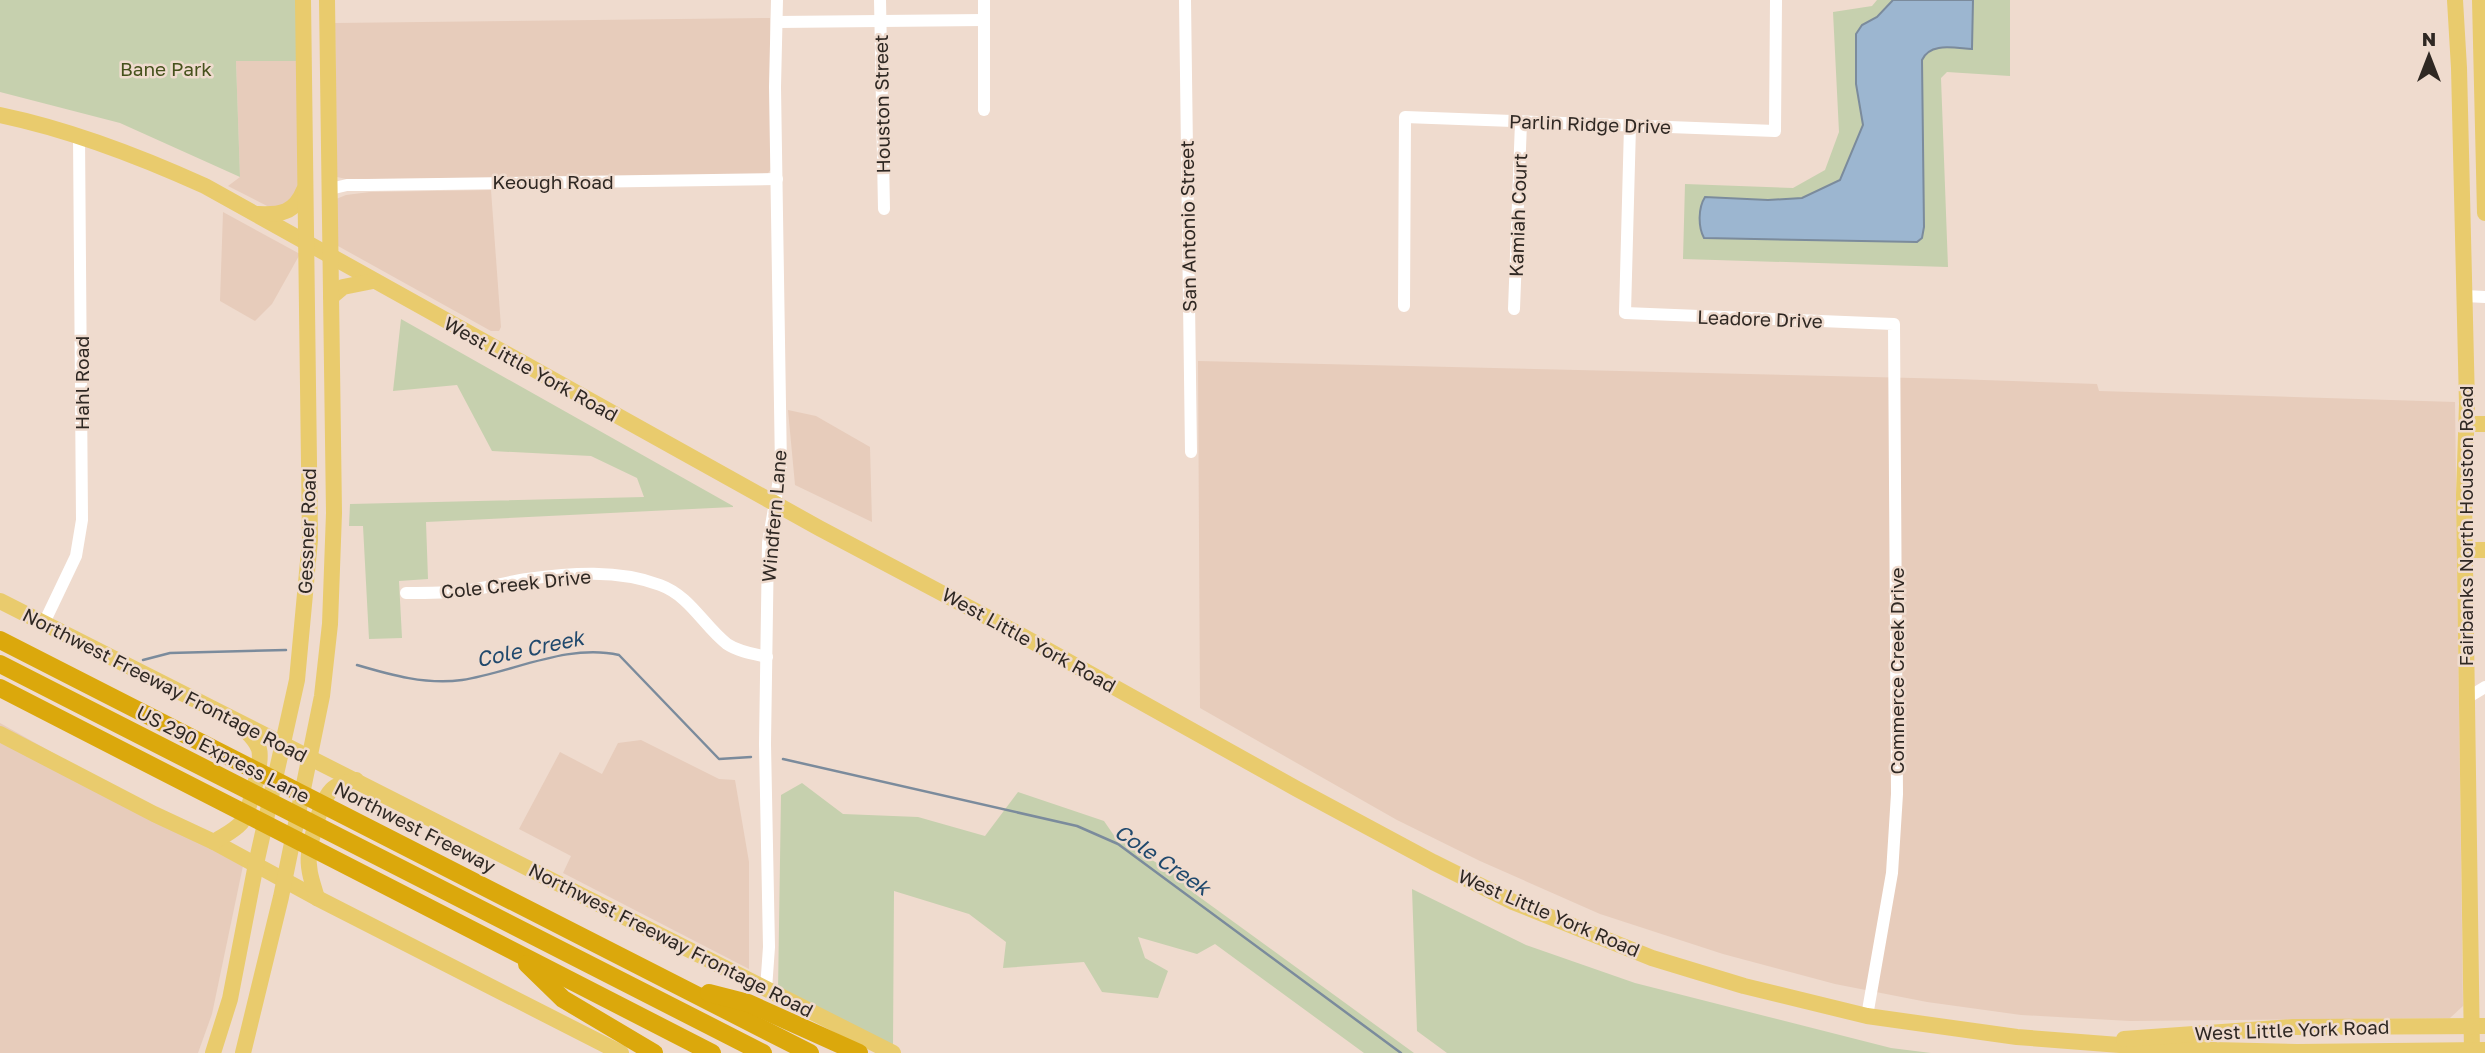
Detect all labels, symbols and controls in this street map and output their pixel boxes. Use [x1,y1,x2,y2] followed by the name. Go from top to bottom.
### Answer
[2394,21,2464,91] north arrow
[2422,27,2436,50] text: N
[869,34,894,174] street label: Houston Street
[120,57,212,80] park label: Bane Park
[1509,109,1671,138] street label: Parlin Ridge Drive
[1175,140,1200,312] street label: San Antonio Street
[1504,153,1531,277] street label: Kamiah Court
[492,170,614,193] street label: Keough Road
[1697,305,1823,332] street label: Leadore Drive
[440,311,622,426] street label: West Little York Road
[70,336,93,430] street label: Hahl Road
[2454,386,2477,666] street label: Fairbanks North Houston Road
[756,449,791,583] street label: Windfern Lane
[293,468,320,594] street label: Gessner Road
[440,564,592,603] street label: Cole Creek Drive
[1885,567,1908,775] street label: Commerce Creek Drive
[938,582,1120,697] street label: West Little York Road
[19,603,311,767] street label: Northwest Freeway Frontage Road
[474,624,588,672] water label: Cole Creek
[133,700,314,807] street label: US 290 Express Lane
[331,776,500,877] street label: Northwest Freeway
[1110,818,1217,902] water label: Cole Creek
[525,858,817,1022] street label: Northwest Freeway Frontage Road
[1455,864,1643,961] street label: West Little York Road
[2194,1015,2390,1044] street label: West Little York Road

